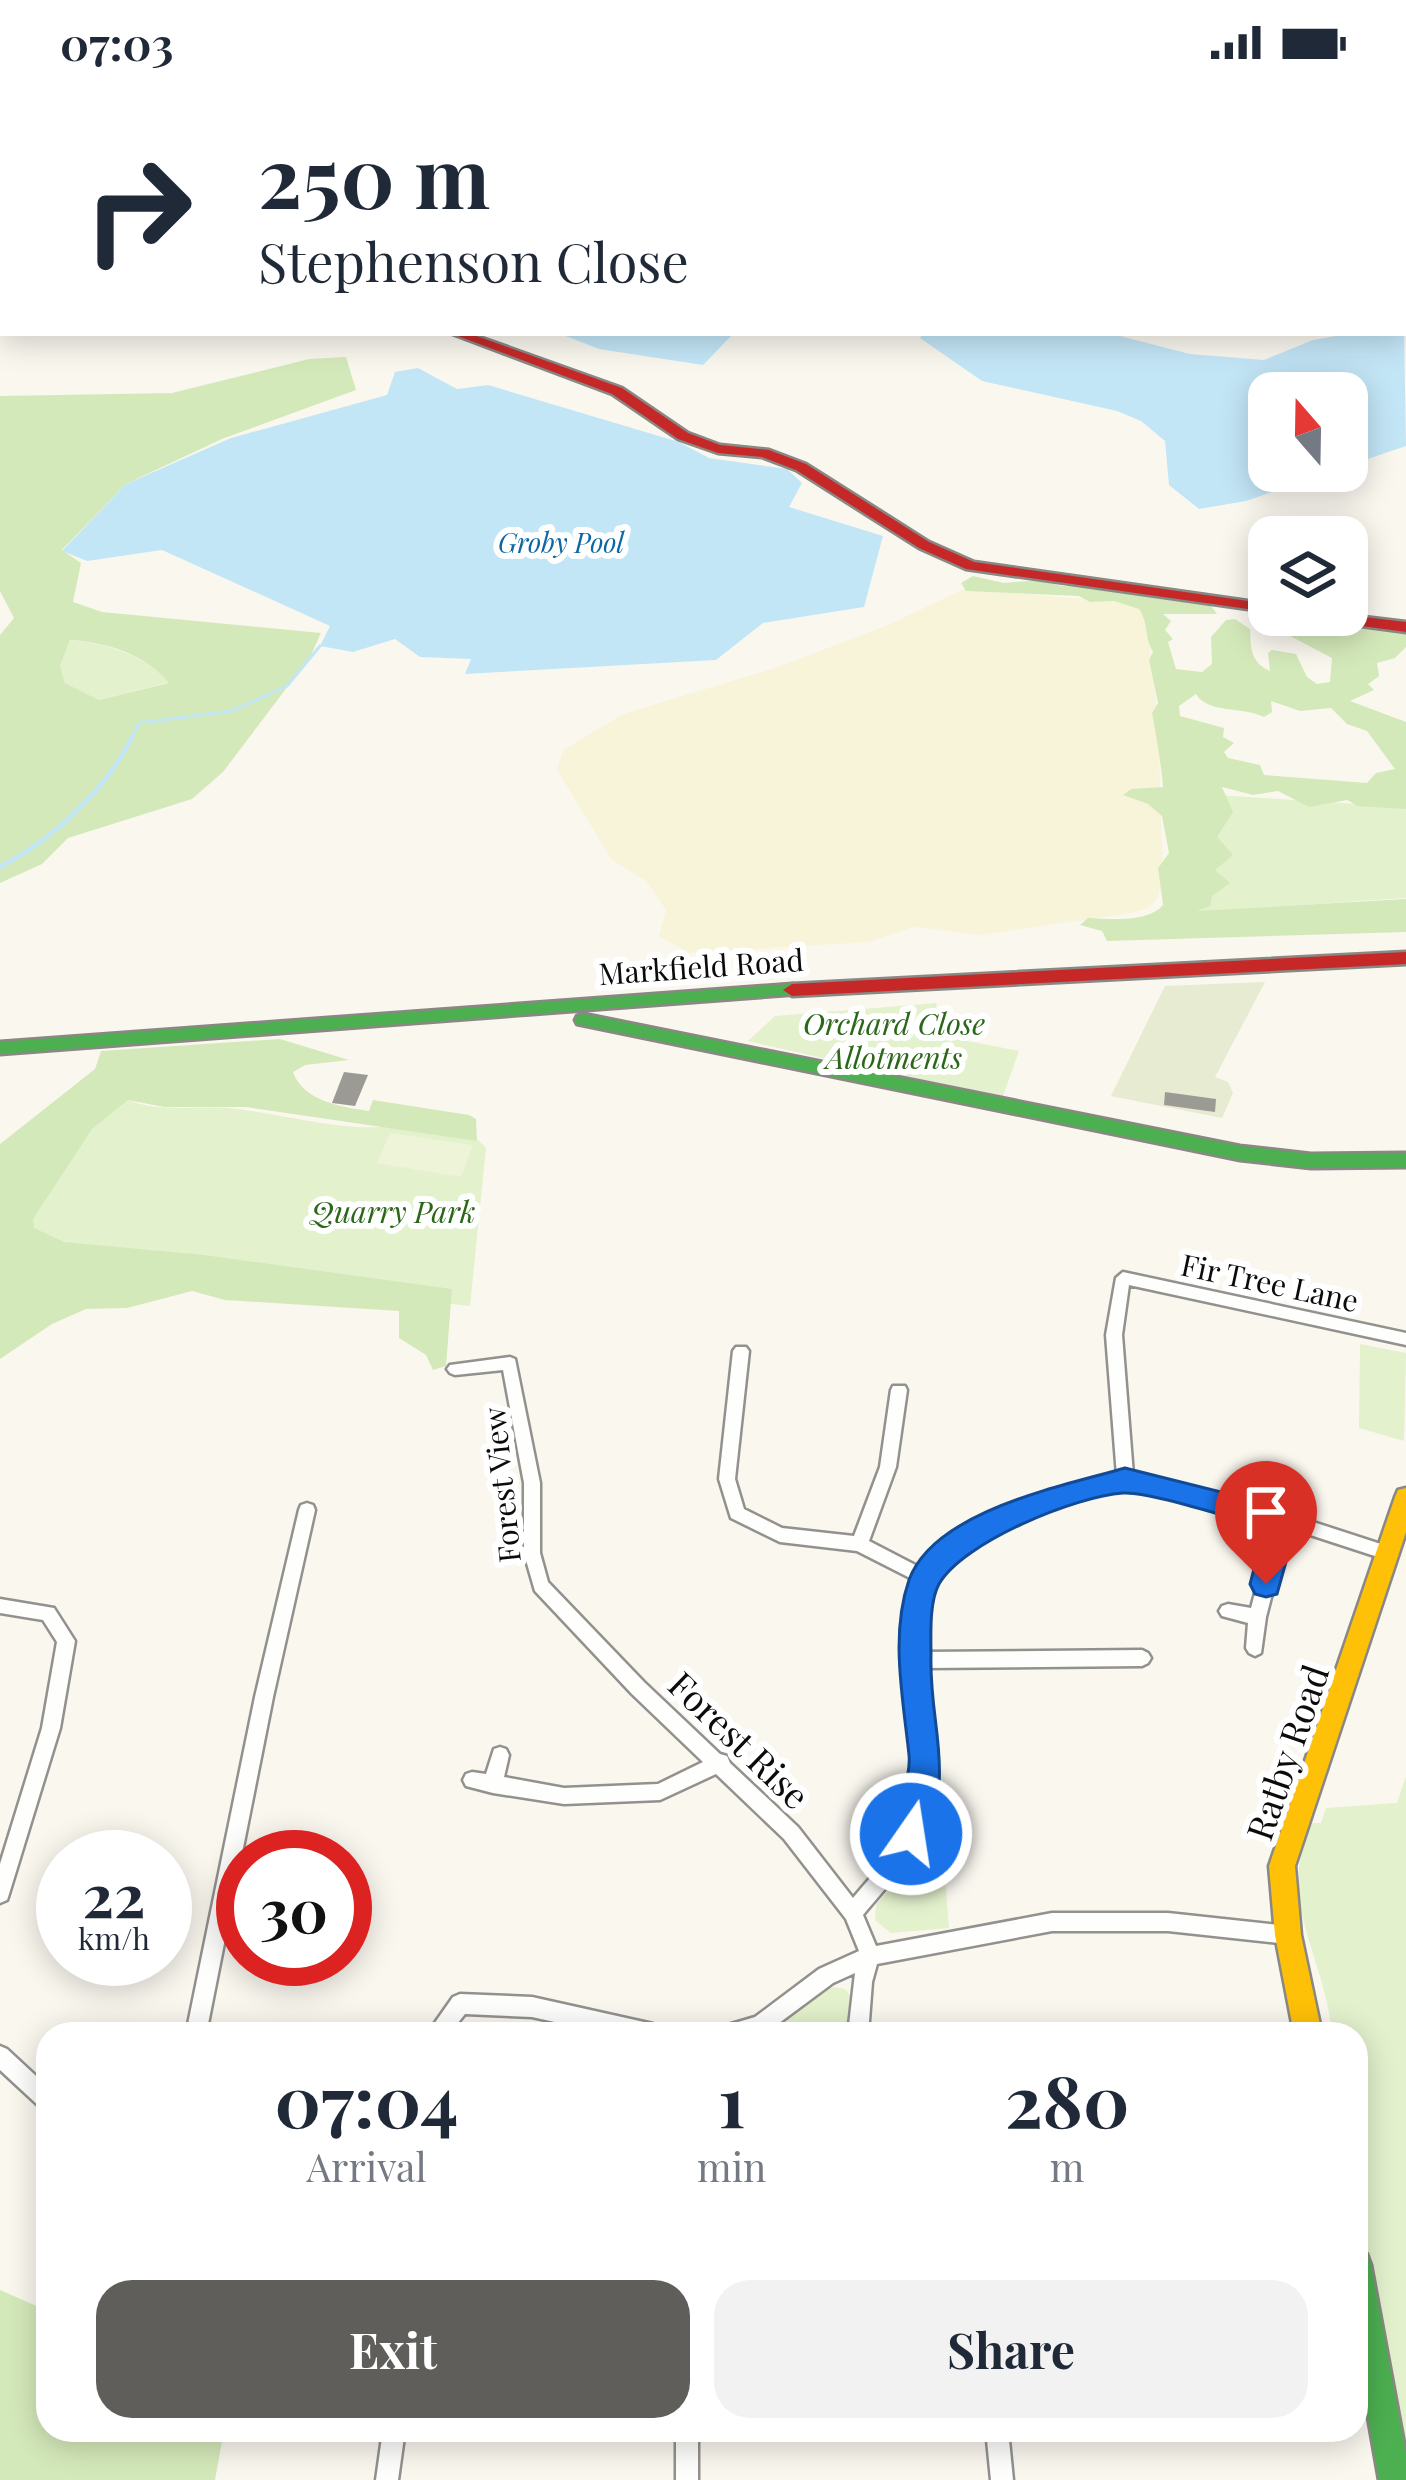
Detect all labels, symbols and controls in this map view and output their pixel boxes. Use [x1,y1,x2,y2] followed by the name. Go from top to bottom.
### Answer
[60,12,174,72] text: 07:03
[258,118,490,230] text: 250 m
[60,132,216,288] icon: right
[258,225,689,297] text: Stephenson Close
[1248,372,1368,492] north arrow
[1248,372,1368,636] map controls
[1248,516,1368,636] button: layers
[498,524,626,560] water label: Groby Pool
[597,939,805,993] street label: Markfield Road
[803,1003,985,1077] park label: Orchard Close Allotments
[309,1191,476,1231] park label: Quarry Park
[1178,1244,1362,1320] street label: Fir Tree Lane
[473,1405,529,1565] street label: Forest View
[1215,1461,1317,1584] pin
[1233,1479,1299,1545] icon: arrive
[1234,1658,1338,1846] street label: Ratby Road
[659,1660,821,1818] street label: Forest Rise
[848,1771,974,1897] position arrow
[216,1830,372,1986] speed limit sign: 30
[83,1853,145,1933] text: 22
[78,1918,150,1958] text: km/h
[275,2050,458,2146] text: 07:04
[718,2050,745,2146] text: 1
[1005,2050,1129,2146] text: 280
[306,2140,427,2192] text: Arrival
[697,2140,766,2192] text: min
[1050,2140,1084,2192] text: m
[96,2280,690,2418] button: Exit
[714,2280,1308,2418] button: Share

